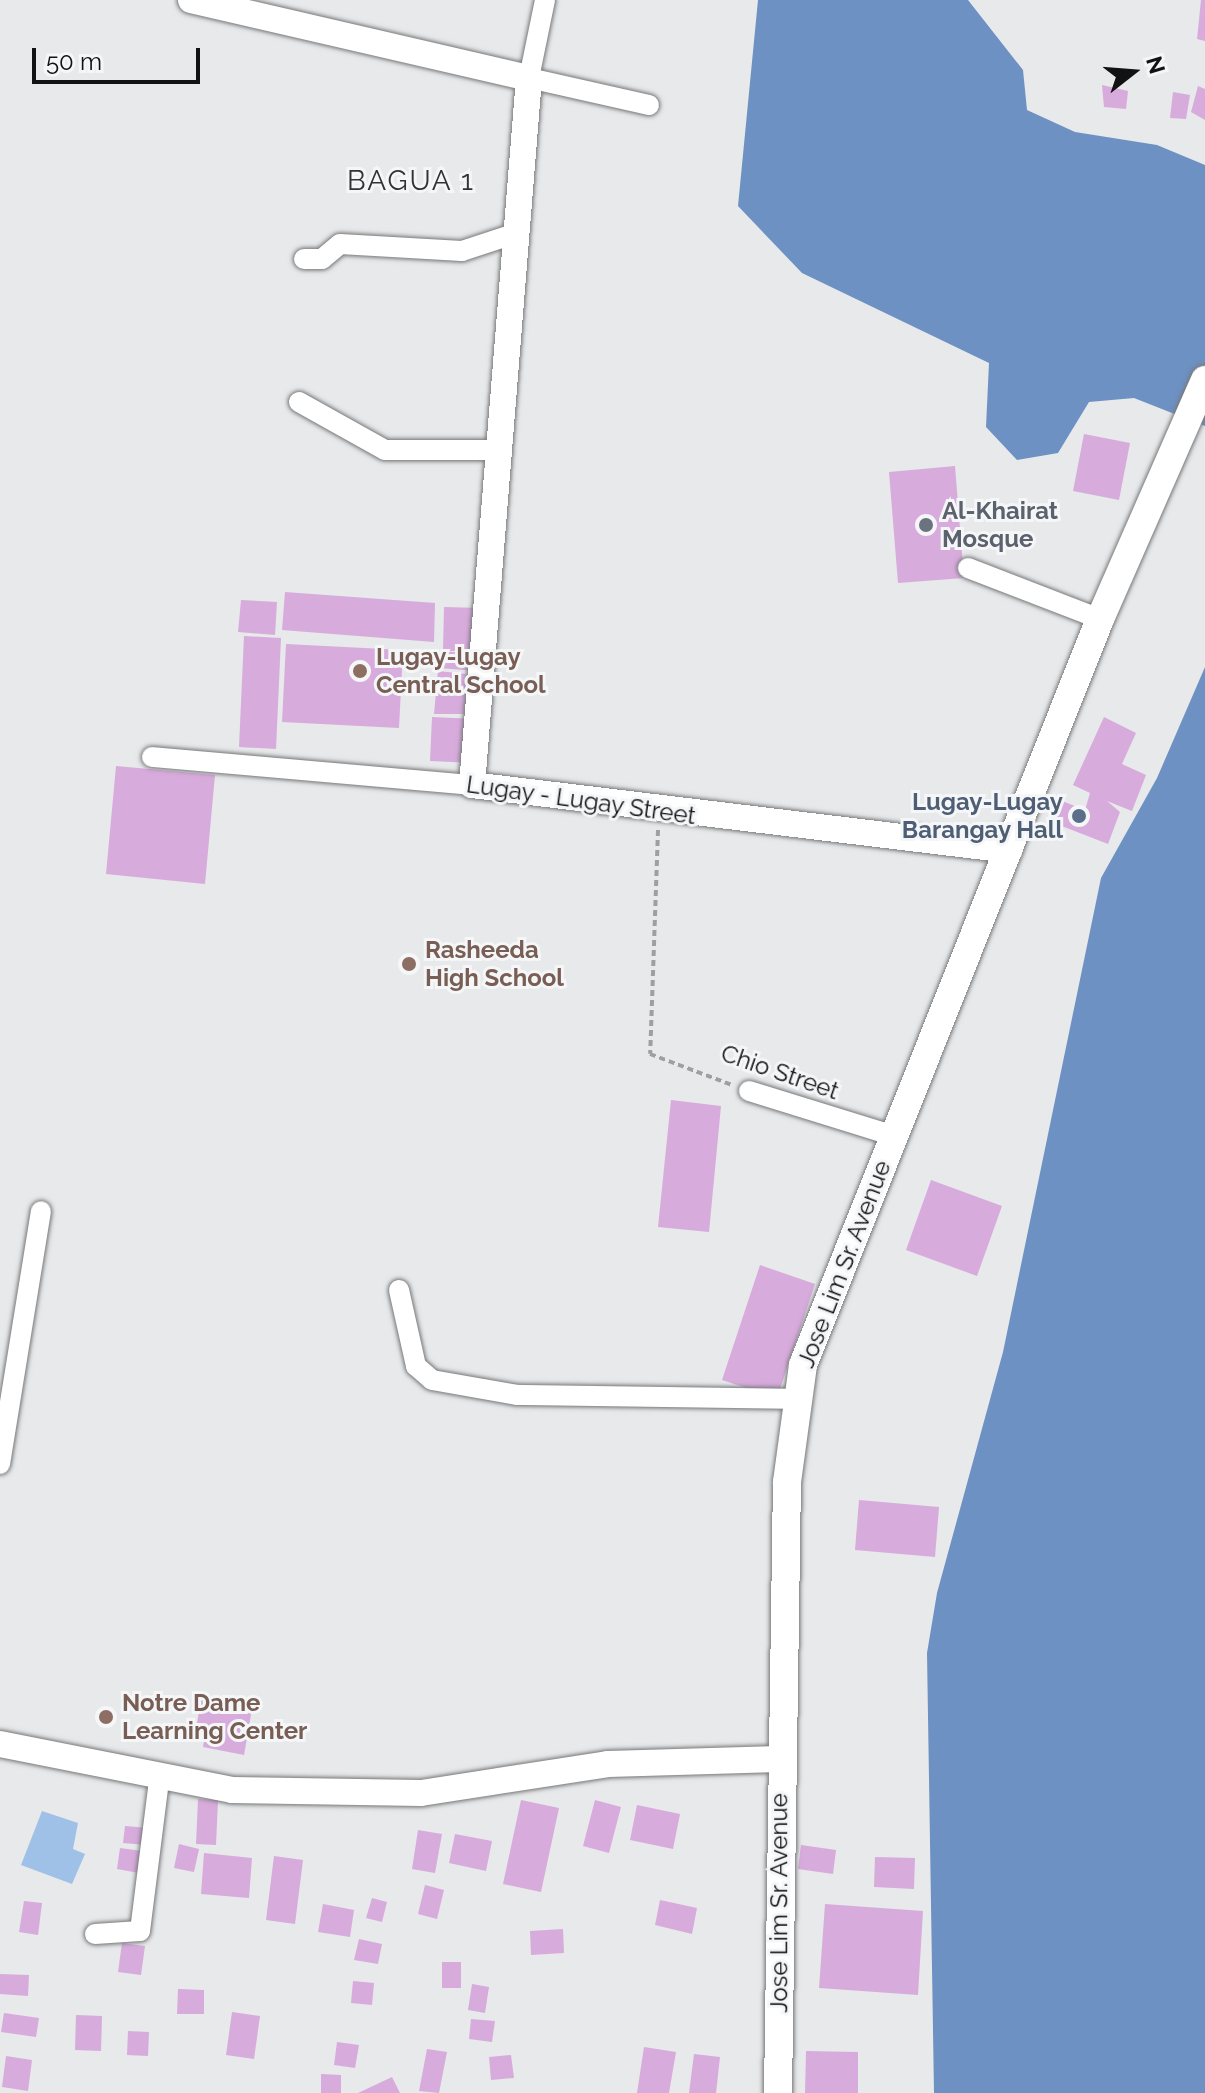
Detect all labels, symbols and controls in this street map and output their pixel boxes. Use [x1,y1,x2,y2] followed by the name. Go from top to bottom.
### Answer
[36,32,204,82] scale bar
[1093,32,1173,112] north arrow
[46,47,102,76] text: 50 m
[1141,53,1171,77] text: N
[347,164,475,198] district label: BAGUA 1
[942,497,1058,553] place label: Al-Khairat Mosque
[917,516,935,534] marker: Al-Khairat Mosque
[376,643,546,699] place label: Lugay-lugay Central School
[351,662,369,680] marker: Lugay-lugay Central School
[464,770,698,830] street label: Lugay - Lugay Street
[901,788,1063,844] place label: Lugay-Lugay Barangay Hall
[1070,807,1088,825] marker: Lugay-Lugay Barangay Hall
[425,936,564,992] place label: Rasheeda High School
[400,955,418,973] marker: Rasheeda High School
[717,1038,843,1106] street label: Chio Street
[791,1156,897,1372] street label: Jose Lim Sr. Avenue
[122,1689,307,1745] place label: Notre Dame Learning Center
[97,1708,115,1726] marker: Notre Dame Learning Center
[765,1793,793,2013] street label: Jose Lim Sr. Avenue

